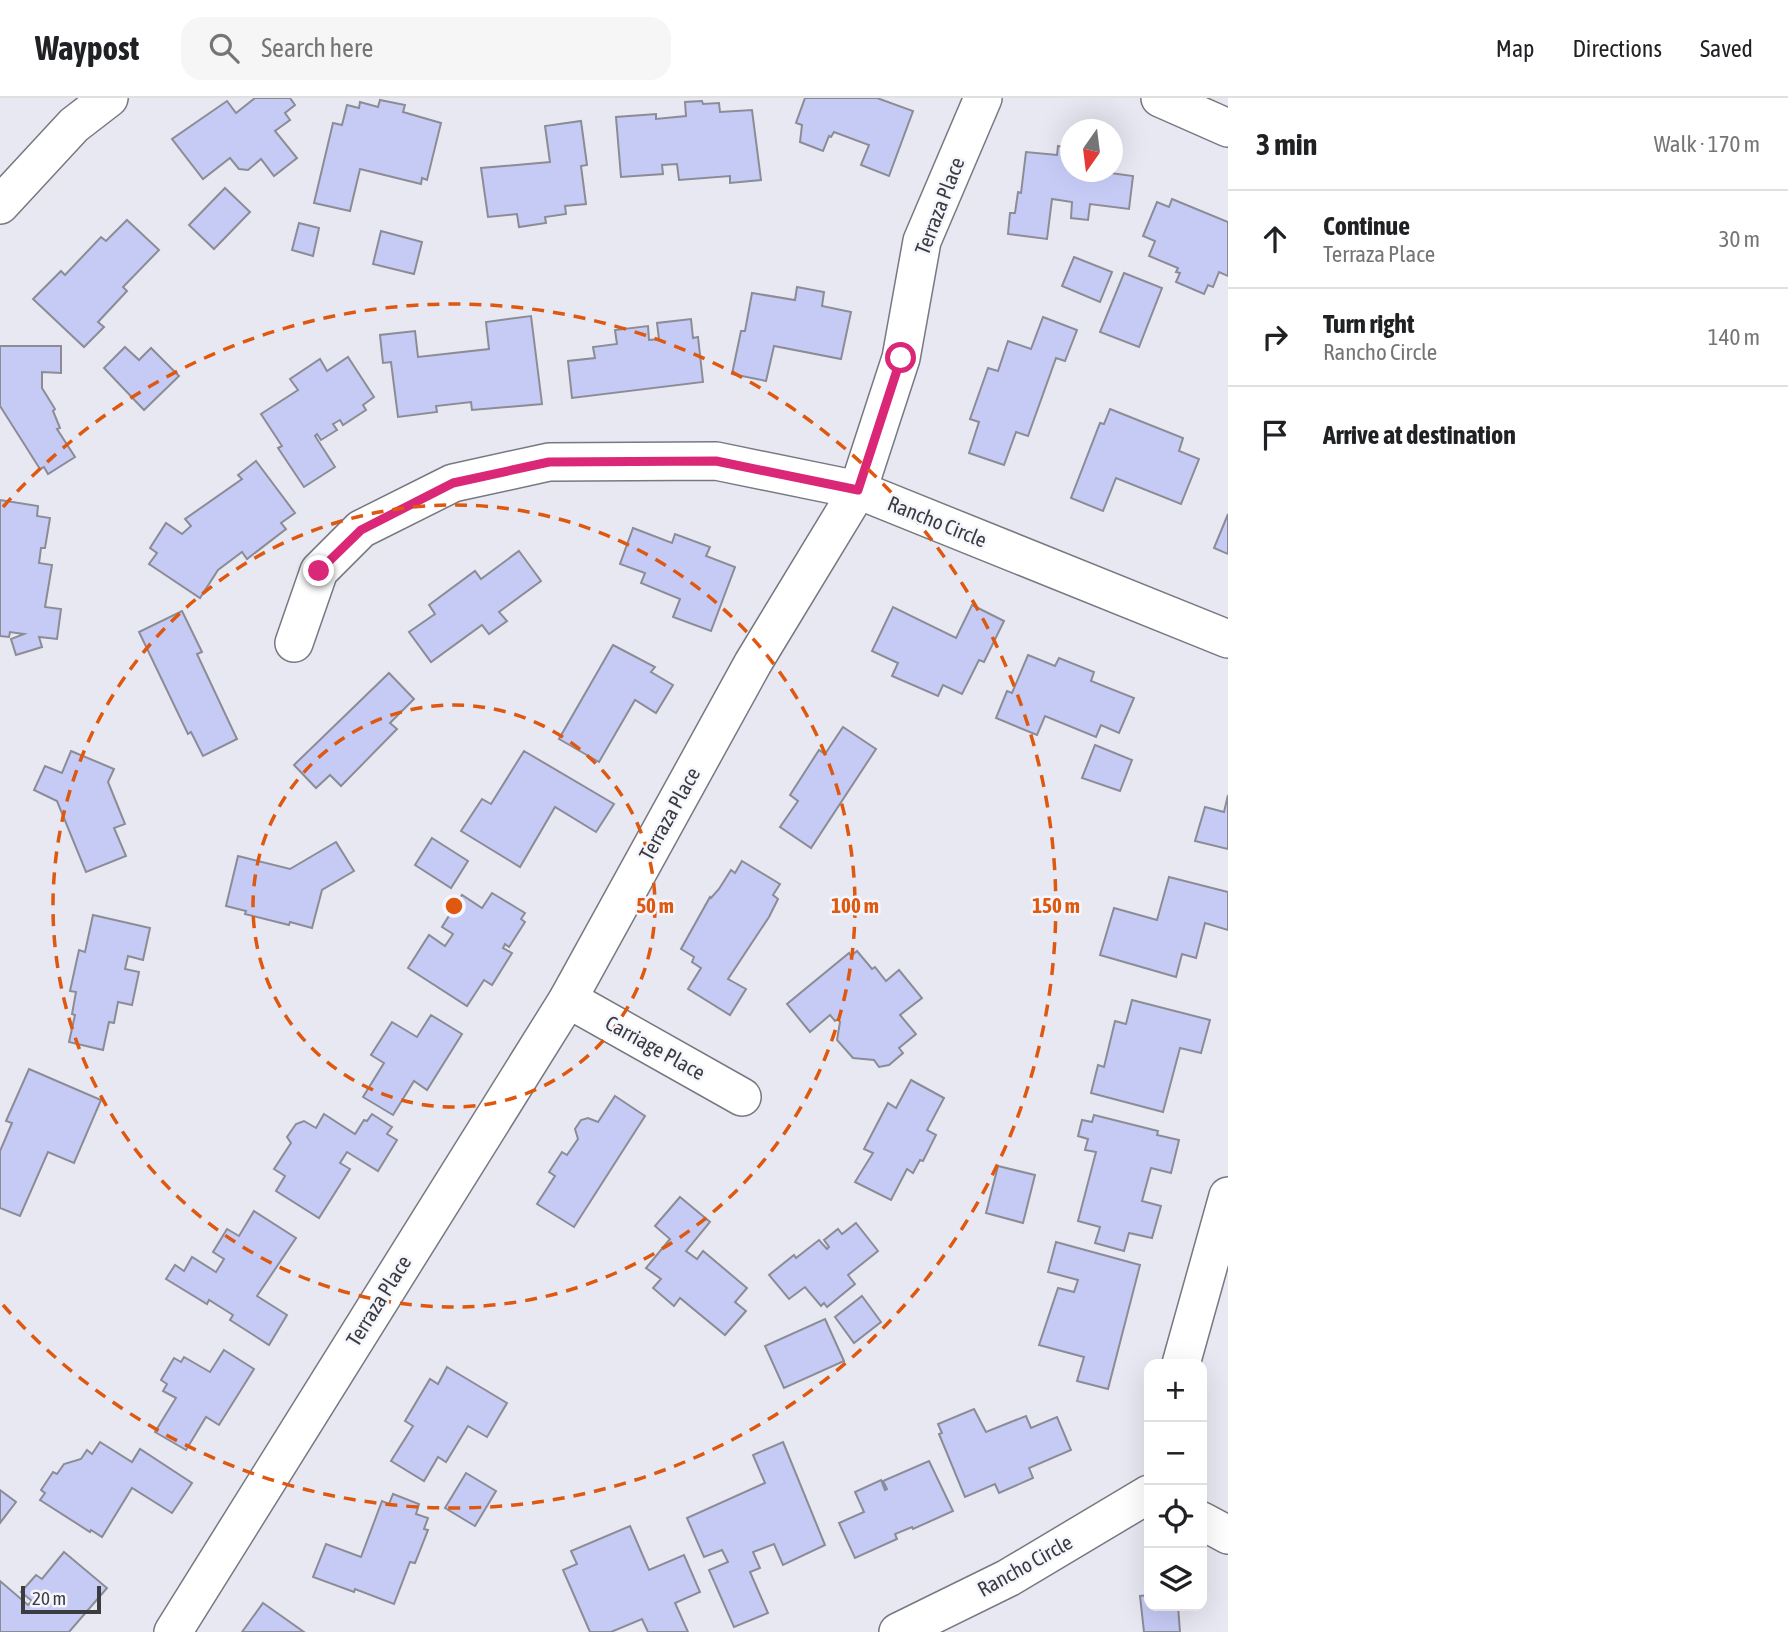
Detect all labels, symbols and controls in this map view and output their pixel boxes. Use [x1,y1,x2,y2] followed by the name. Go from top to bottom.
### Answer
[181,17,671,80] search box
[35,29,139,67] text: Waypost
[205,29,243,67] icon: search
[261,33,373,63] text: Search here
[1496,35,1534,62] text: Map
[1572,35,1662,62] text: Directions
[1700,35,1753,62] text: Saved
[1060,119,1123,182] north arrow
[1256,127,1317,161] text: 3 min
[1654,131,1760,157] text: Walk · 170 m
[910,154,969,258] street label: Terraza Place
[1323,211,1410,241] text: Continue
[1256,220,1294,258] icon: ahead
[1719,226,1760,252] text: 30 m
[1323,241,1435,267] text: Terraza Place
[1323,309,1414,339] text: Turn right
[1256,318,1294,356] icon: right
[1708,324,1760,350] text: 140 m
[1323,339,1437,365] text: Rancho Circle
[885,342,916,373] route start
[1256,416,1294,454] icon: arrive
[1323,420,1516,450] text: Arrive at destination
[885,490,990,552] street label: Rancho Circle
[303,555,334,586] route end
[634,763,704,864] street label: Terraza Place
[636,893,674,917] text: 50 m
[831,893,879,917] text: 100 m
[1032,893,1080,917] text: 150 m
[442,894,466,918] centre of rings
[601,1010,709,1084] street label: Carriage Place
[341,1251,415,1350] street label: Terraza Place
[1144,1359,1207,1611] map controls
[1144,1359,1207,1422] button: +
[1144,1422,1207,1485] button: −
[1144,1485,1207,1548] button: locate
[973,1529,1076,1601] street label: Rancho Circle
[1144,1548,1207,1611] button: layers
[21,1583,102,1615] scale bar
[32,1587,66,1609] text: 20 m

